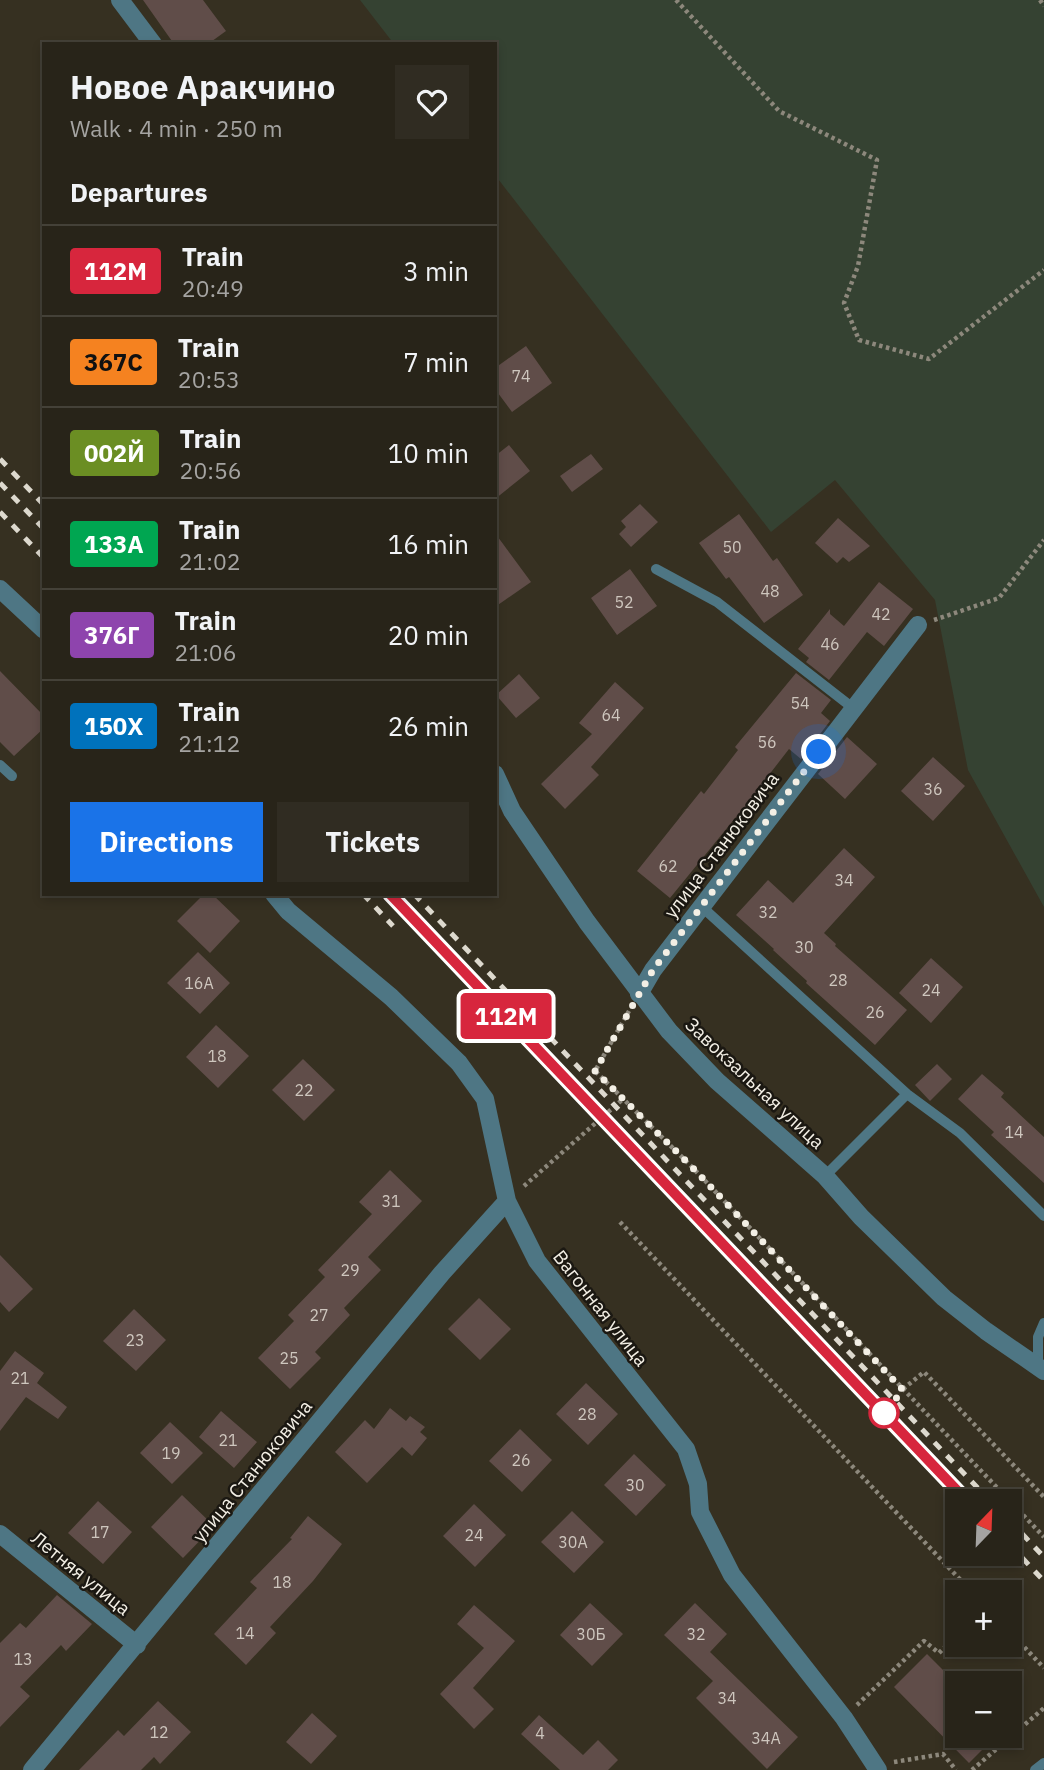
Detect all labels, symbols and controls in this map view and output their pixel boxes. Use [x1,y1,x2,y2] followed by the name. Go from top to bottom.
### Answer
[70,65,335,108] text: Новое Аракчино
[395,65,469,139] button: heart
[70,113,283,143] text: Walk · 4 min · 250 m
[70,175,208,209] text: Departures
[182,239,244,273] text: Train
[403,254,469,288] text: 3 min
[84,255,147,287] text: 112М
[182,273,244,303] text: 20:49
[178,330,240,364] text: Train
[403,345,469,379] text: 7 min
[84,346,143,378] text: 367С
[178,364,240,394] text: 20:53
[511,366,531,386] house number: 74
[180,421,241,455] text: Train
[388,436,469,470] text: 10 min
[84,437,145,469] text: 002Й
[180,455,242,485] text: 20:56
[179,512,241,546] text: Train
[388,527,469,561] text: 16 min
[84,528,144,560] text: 133А
[722,537,742,557] house number: 50
[179,546,241,576] text: 21:02
[760,581,780,601] house number: 48
[614,592,634,612] house number: 52
[175,603,236,637] text: Train
[871,604,891,624] house number: 42
[388,618,469,652] text: 20 min
[84,619,140,651] text: 376Г
[820,634,840,654] house number: 46
[175,637,236,667] text: 21:06
[790,693,810,713] house number: 54
[178,694,240,728] text: Train
[601,705,621,725] house number: 64
[388,709,469,743] text: 26 min
[84,710,143,742] text: 150Х
[178,728,240,758] text: 21:12
[757,732,777,752] house number: 56
[801,734,836,769] your location
[658,767,784,923] street label: улица Станюковича
[923,779,943,799] house number: 36
[70,802,263,882] button: Directions
[277,802,469,882] button: Tickets
[658,856,678,876] house number: 62
[834,870,854,890] house number: 34
[758,902,778,922] house number: 32
[794,937,814,957] house number: 30
[828,970,848,990] house number: 28
[184,973,214,993] house number: 16А
[921,980,941,1000] house number: 24
[457,993,555,1039] line badge: 112М
[475,1000,537,1032] text: 112М
[865,1002,885,1022] house number: 26
[680,1012,830,1154] street label: Завокзальная улица
[207,1046,227,1066] house number: 18
[294,1080,314,1100] house number: 22
[1004,1122,1024,1142] house number: 14
[381,1191,401,1211] house number: 31
[548,1245,654,1371] street label: Вагонная улица
[340,1260,360,1280] house number: 29
[309,1305,329,1325] house number: 27
[125,1330,145,1350] house number: 23
[279,1348,299,1368] house number: 25
[10,1368,30,1388] house number: 21
[187,1395,317,1547] street label: улица Станюковича
[869,1398,899,1428] unlabelled marker
[577,1404,597,1424] house number: 28
[218,1430,238,1450] house number: 21
[161,1443,181,1463] house number: 19
[511,1450,531,1470] house number: 26
[625,1475,645,1495] house number: 30
[945,1489,1022,1566] north arrow
[945,1489,1022,1748] map controls
[90,1522,110,1542] house number: 17
[464,1525,484,1545] house number: 24
[27,1526,135,1620] street label: Летняя улица
[558,1532,588,1552] house number: 30А
[272,1572,292,1592] house number: 18
[945,1580,1022,1657] button: +
[235,1623,255,1643] house number: 14
[576,1624,606,1644] house number: 30Б
[686,1624,706,1644] house number: 32
[13,1649,33,1669] house number: 13
[945,1671,1022,1748] button: −
[717,1688,737,1708] house number: 34
[149,1722,169,1742] house number: 12
[535,1723,545,1743] house number: 4
[751,1728,781,1748] house number: 34А

